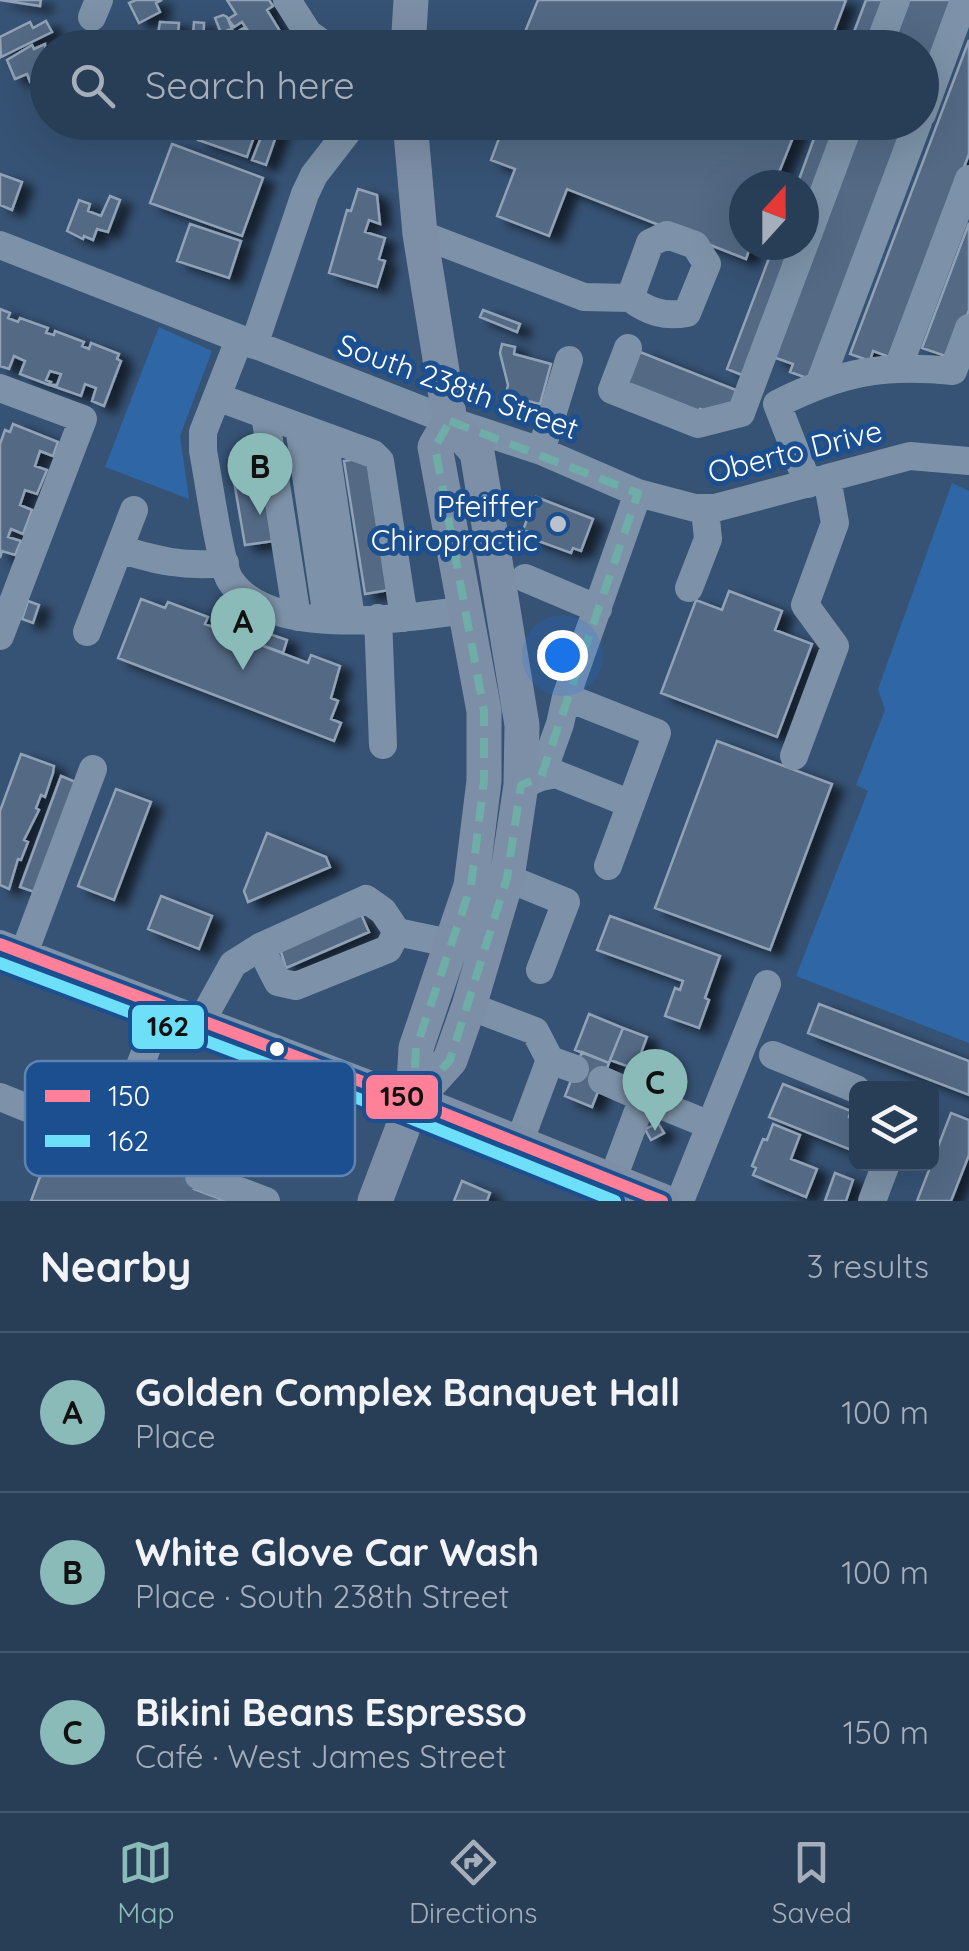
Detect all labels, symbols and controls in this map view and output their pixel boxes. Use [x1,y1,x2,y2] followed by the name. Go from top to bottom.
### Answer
[30,30,939,140] search box
[65,58,120,113] icon: search
[145,61,355,109] text: Search here
[729,170,819,260] north arrow
[333,325,584,447] street label: South 238th Street
[704,411,886,491] street label: Oberto Drive
[228,432,292,515] pin: B
[371,487,538,559] place label: Pfeiffer Chiropractic
[547,513,569,535] marker: Pfeiffer Chiropractic
[210,588,276,670] pin: A
[537,630,588,681] your location
[130,1003,206,1051] line badge: 162
[147,1008,189,1043] text: 162
[267,1039,287,1059] unlabelled marker
[622,1048,688,1131] pin: C
[25,1061,355,1176] legend
[364,1073,440,1121] line badge: 150
[108,1078,150,1113] text: 150
[380,1078,424,1113] text: 150
[849,1081,939,1171] map controls
[849,1081,939,1171] button: layers
[108,1123,149,1158] text: 162
[40,1240,191,1293] text: Nearby
[807,1246,929,1286] text: 3 results
[135,1368,680,1416] text: Golden Complex Banquet Hall
[62,1392,83,1432] text: A
[841,1392,929,1432] text: 100 m
[135,1416,215,1456] text: Place
[135,1528,539,1576] text: White Glove Car Wash
[62,1552,83,1592] text: B
[841,1552,929,1592] text: 100 m
[135,1576,509,1616] text: Place · South 238th Street
[135,1688,527,1736] text: Bikini Beans Espresso
[62,1712,83,1752] text: C
[843,1712,929,1752] text: 150 m
[135,1736,507,1776] text: Café · West James Street
[117,1835,174,1930] tab: Map
[409,1835,537,1930] tab: Directions
[772,1835,852,1930] tab: Saved

